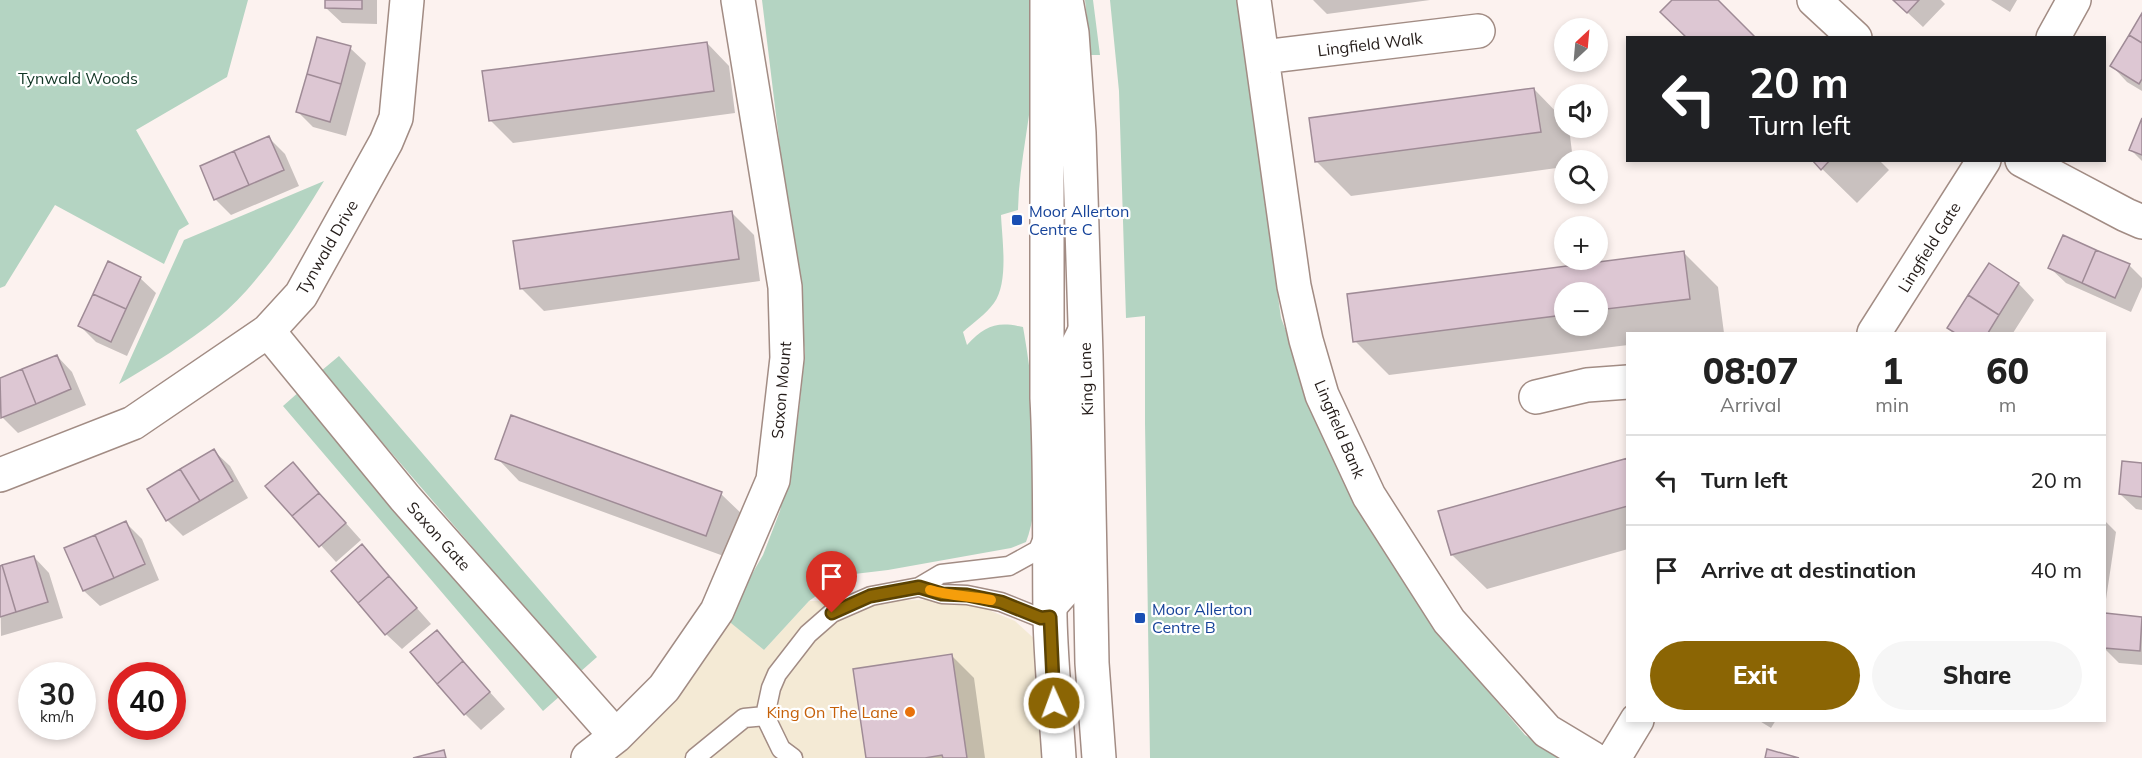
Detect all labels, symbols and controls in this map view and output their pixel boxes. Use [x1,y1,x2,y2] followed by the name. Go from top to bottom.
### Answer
[1554,18,1608,72] north arrow
[1554,18,1608,336] map controls
[1316,28,1424,60] street label: Lingfield Walk
[1749,56,1849,109] text: 20 m
[1650,60,1728,138] icon: left
[18,68,138,88] park label: Tynwald Woods
[1554,84,1608,138] button: sound
[1749,108,1851,142] text: Turn left
[1554,150,1608,204] button: search
[292,196,362,298] street label: Tynwald Drive
[1893,198,1965,296] street label: Lingfield Gate
[1029,201,1129,239] place label: Moor Allerton Centre C
[1010,213,1024,227] marker: Moor Allerton Centre C
[1554,216,1608,270] button: +
[1554,282,1608,336] button: −
[767,340,795,440] street label: Saxon Mount
[1075,342,1097,416] street label: King Lane
[1703,348,1799,393] text: 08:07
[1881,348,1903,393] text: 1
[1986,348,2029,393] text: 60
[1310,377,1370,482] street label: Lingfield Bank
[1720,392,1781,417] text: Arrival
[1875,392,1909,417] text: min
[1999,392,2016,417] text: m
[1650,464,1683,497] icon: left
[1701,466,1788,494] text: Turn left
[2031,466,2082,494] text: 20 m
[403,497,475,575] street label: Saxon Gate
[806,551,857,613] pin
[1650,554,1683,587] icon: arrive
[1701,556,1916,584] text: Arrive at destination
[2031,556,2082,584] text: 40 m
[815,560,848,593] icon: arrive
[1152,599,1252,637] place label: Moor Allerton Centre B
[1133,611,1147,625] marker: Moor Allerton Centre B
[1650,641,1860,710] button: Exit
[1872,641,2082,710] button: Share
[108,662,186,740] speed limit sign: 40
[1022,671,1086,735] position arrow
[39,675,75,713] text: 30
[767,702,898,722] place label: King On The Lane
[903,705,917,719] marker: King On The Lane
[40,707,74,726] text: km/h

